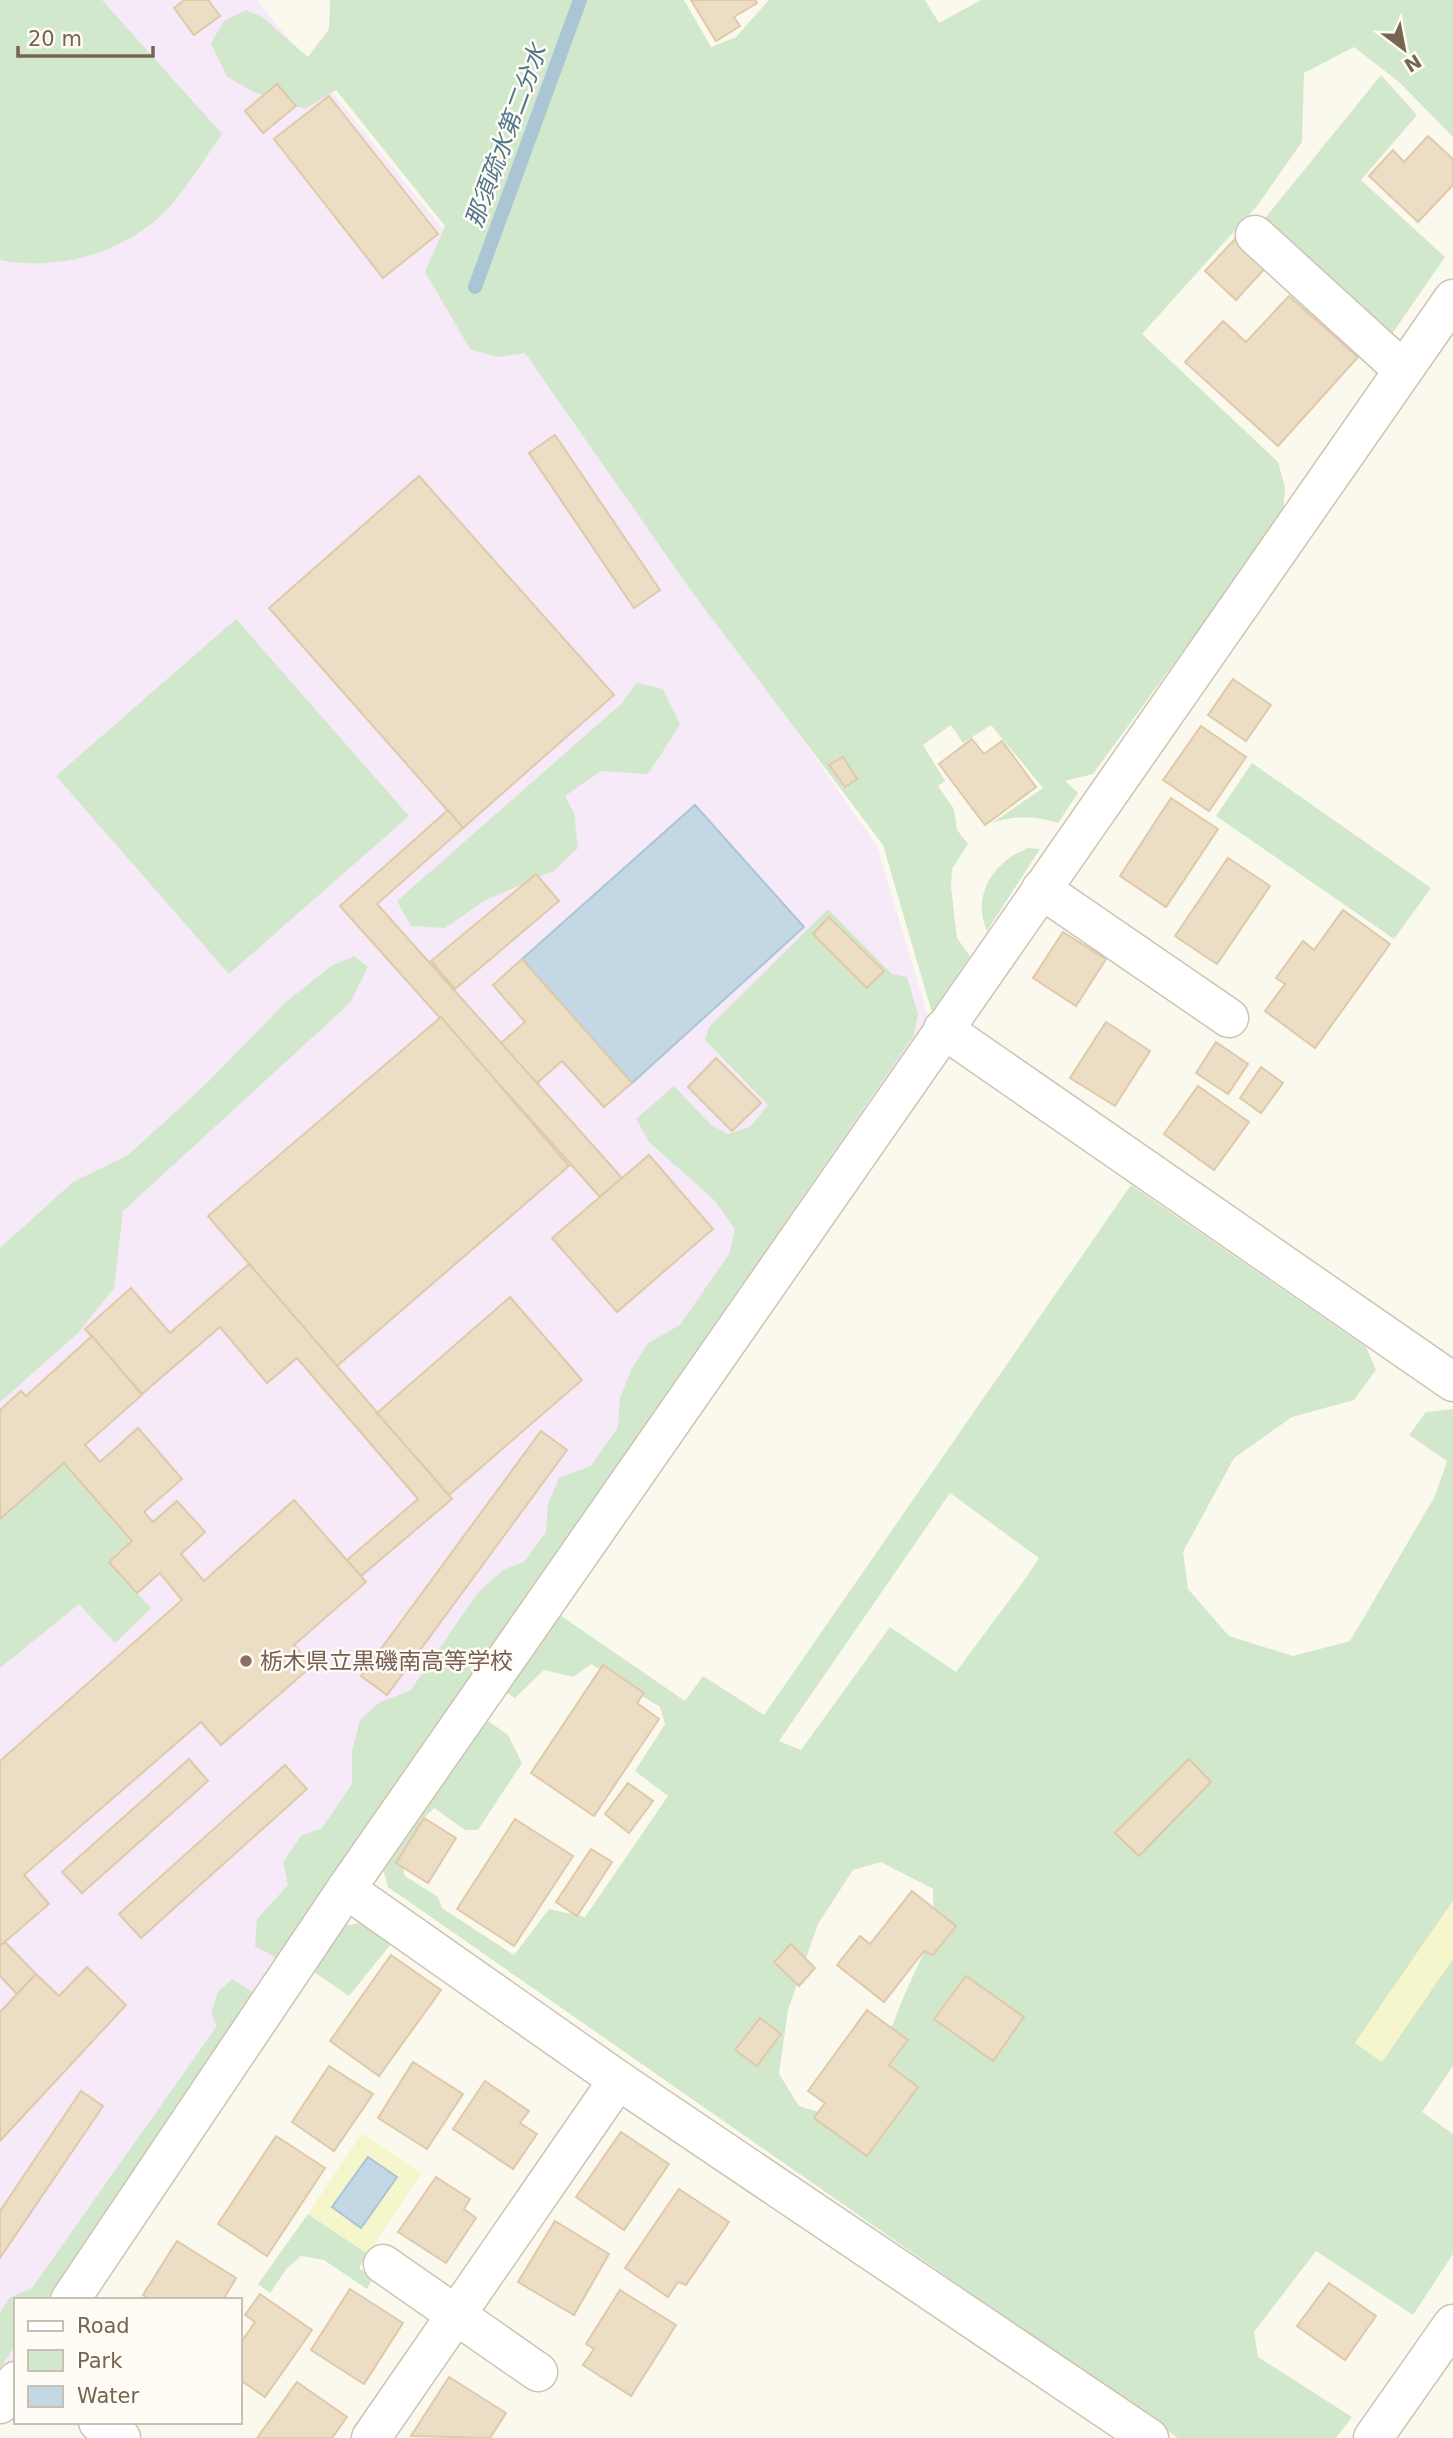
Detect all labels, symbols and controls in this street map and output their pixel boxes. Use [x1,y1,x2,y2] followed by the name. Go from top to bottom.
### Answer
[18,14,152,58] scale bar
[1369,14,1439,84] north arrow
[28,27,82,51] text: 20 m
[460,38,553,231] water label: 那須疏水第二分水
[1400,50,1426,77] text: N
[260,1648,513,1674] place label: 栃木県立黒磯南高等学校
[238,1653,254,1669] marker: 栃木県立黒磯南高等学校
[14,2298,242,2424] legend
[77,2314,130,2338] text: Road
[77,2349,123,2373] text: Park
[77,2384,139,2408] text: Water

